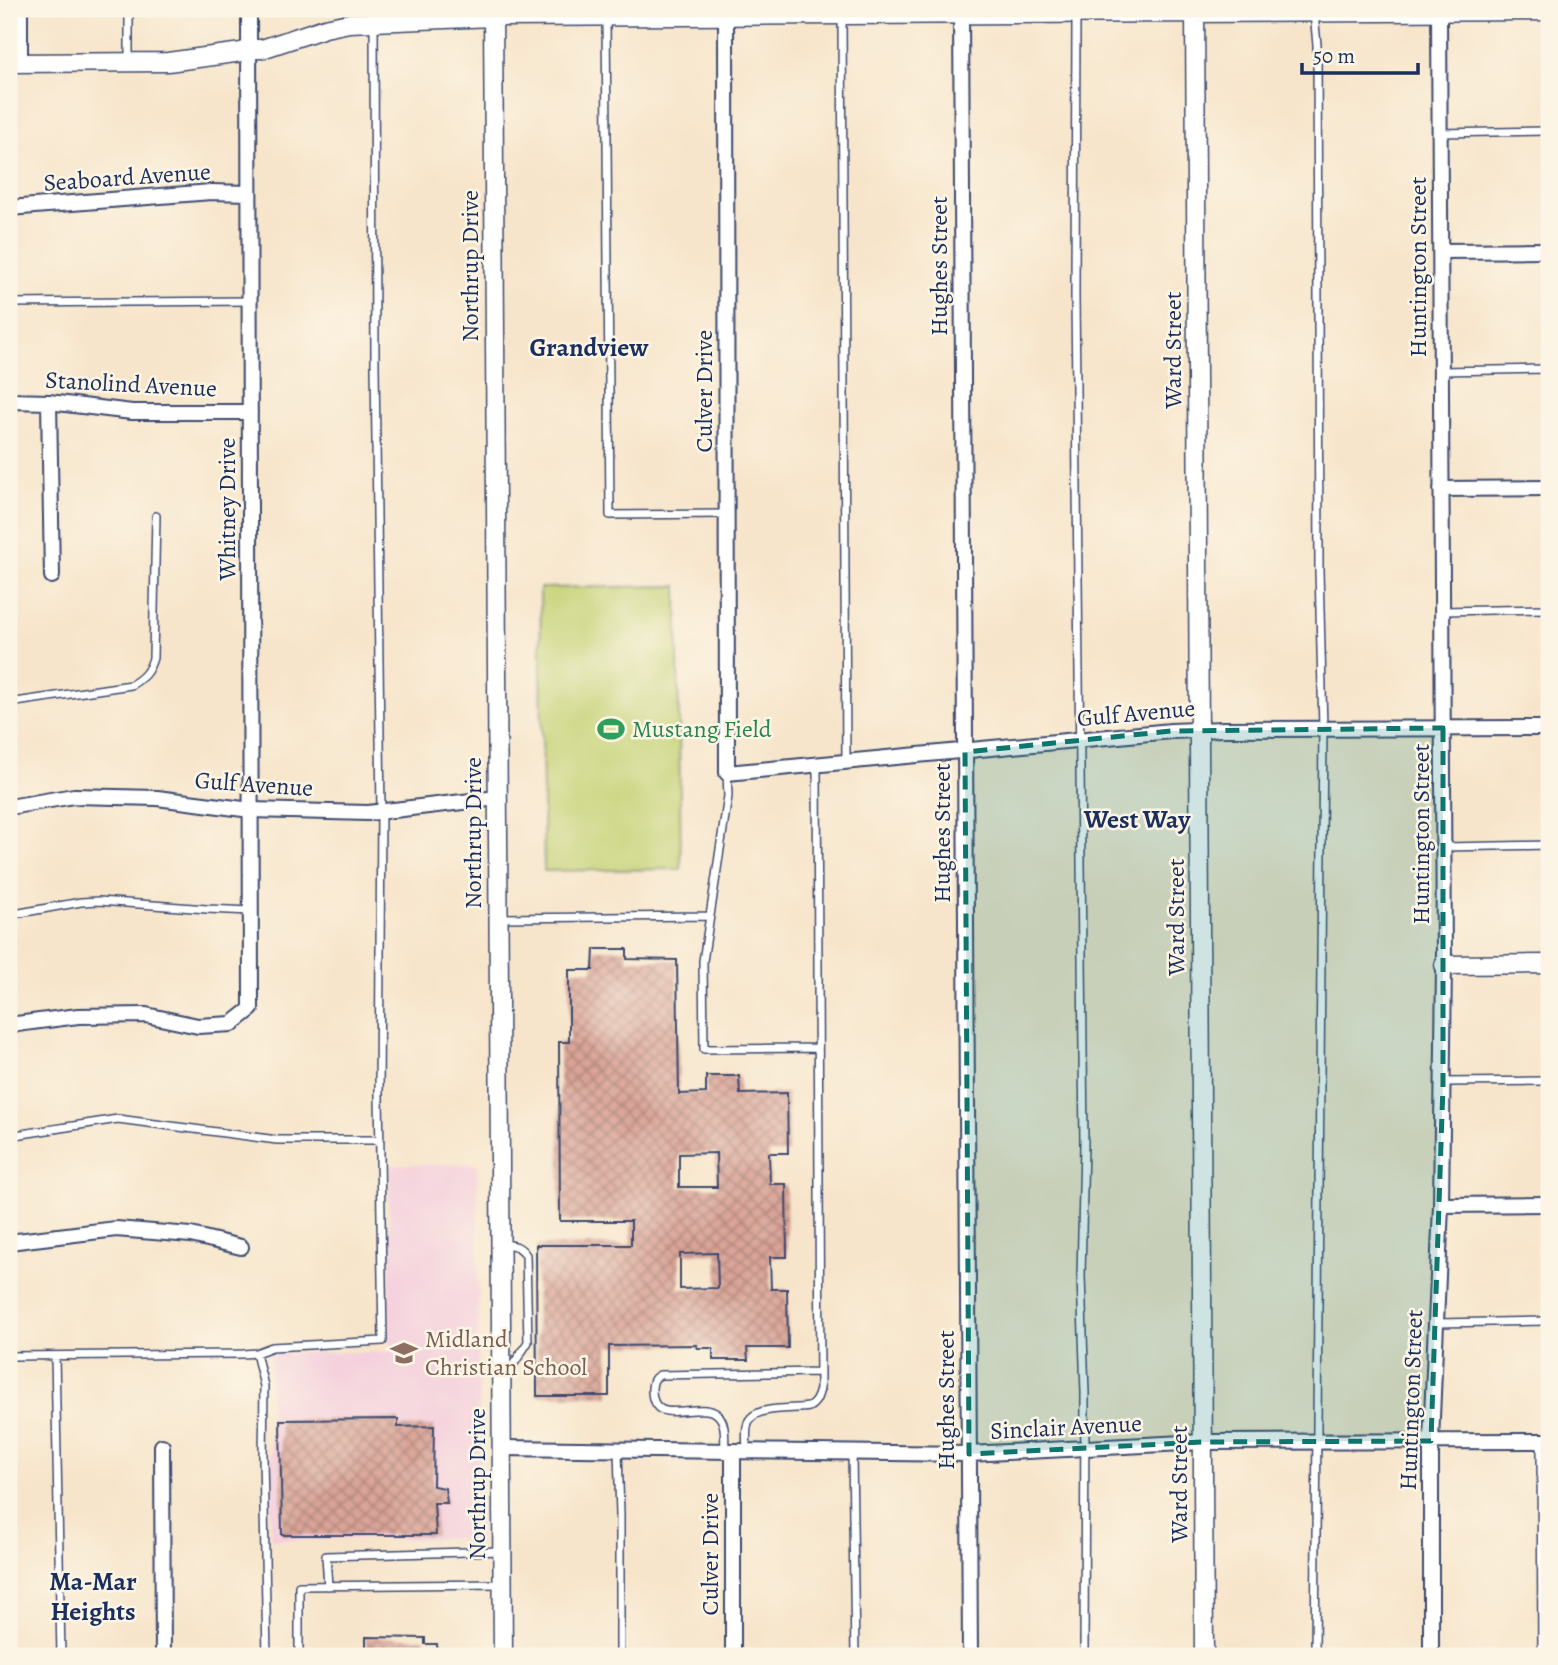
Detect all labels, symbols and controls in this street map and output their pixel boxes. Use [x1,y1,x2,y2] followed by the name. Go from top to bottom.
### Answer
[1302,32,1418,76] scale bar
[1313,42,1355,70] text: 50 m
[42,155,212,199] street label: Seaboard Avenue
[1402,176,1434,357] street label: Huntington Street
[454,190,486,342] street label: Northrup Drive
[923,196,955,336] street label: Hughes Street
[1157,291,1189,410] street label: Ward Street
[530,330,649,365] district label: Grandview
[688,330,720,452] street label: Culver Drive
[44,364,218,404] street label: Stanolind Avenue
[211,438,243,581] street label: Whitney Drive
[1076,692,1196,734] street label: Gulf Avenue
[632,713,772,745] place label: Mustang Field
[596,714,626,744] sports icon: Mustang Field
[1405,743,1437,924] street label: Huntington Street
[457,757,489,909] street label: Northrup Drive
[926,763,958,903] street label: Hughes Street
[194,764,314,804] street label: Gulf Avenue
[1083,802,1191,837] district label: West Way
[1160,858,1192,977] street label: Ward Street
[1392,1309,1430,1491] street label: Huntington Street
[425,1323,587,1383] place label: Midland Christian School
[930,1330,962,1470] street label: Hughes Street
[389,1338,419,1368] school or university icon: Midland Christian School
[989,1407,1143,1447] street label: Sinclair Avenue
[461,1408,493,1560] street label: Northrup Drive
[1163,1425,1195,1544] street label: Ward Street
[694,1493,726,1615] street label: Culver Drive
[49,1564,137,1629] district label: Ma-Mar Heights

